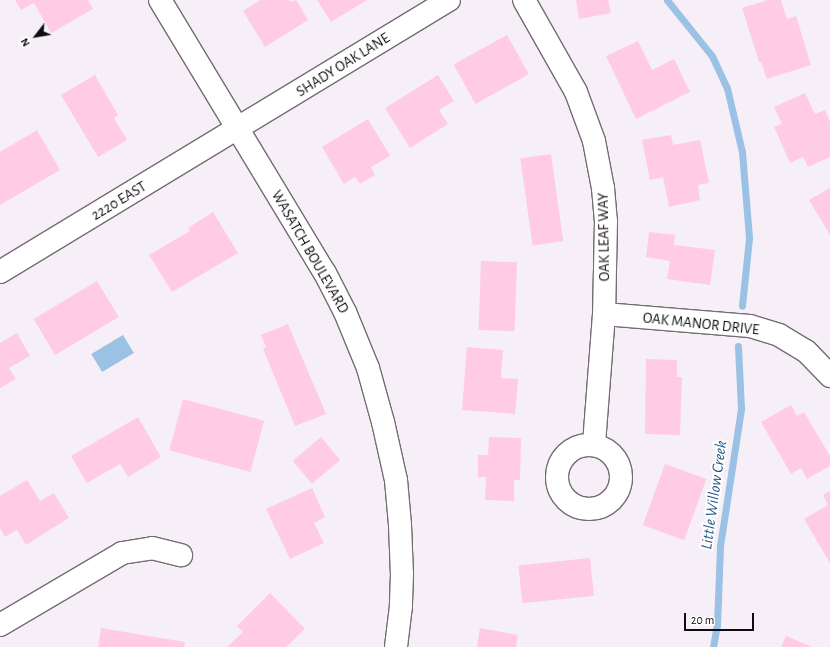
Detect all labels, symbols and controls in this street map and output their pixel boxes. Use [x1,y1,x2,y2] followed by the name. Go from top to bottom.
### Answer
[16,16,56,56] north arrow
[293,29,393,101] street label: SHADY OAK LANE
[19,36,32,49] text: N
[88,178,150,224] street label: 2220 EAST
[267,187,353,317] street label: WASATCH BOULEVARD
[594,192,614,282] street label: OAK LEAF WAY
[642,309,760,339] street label: OAK MANOR DRIVE
[697,439,731,551] water label: Little Willow Creek
[686,605,756,631] scale bar
[691,614,714,626] text: 20 m

